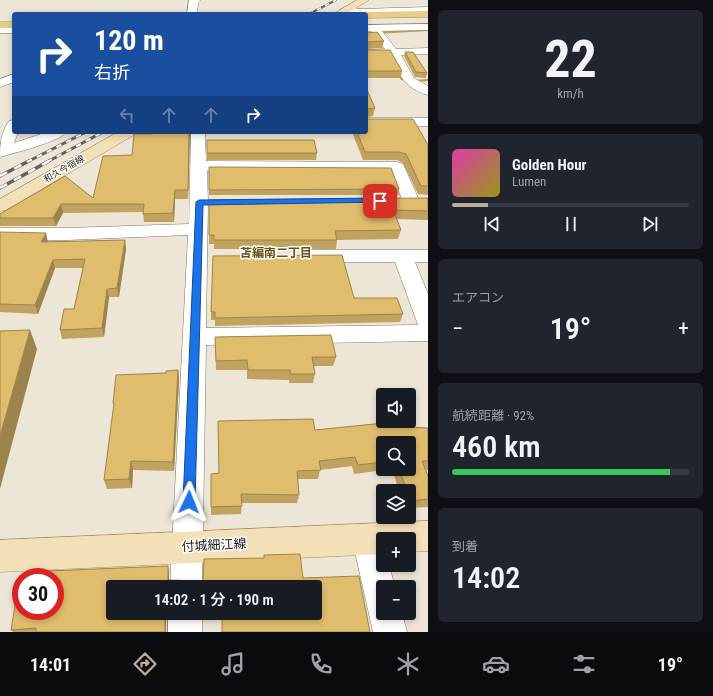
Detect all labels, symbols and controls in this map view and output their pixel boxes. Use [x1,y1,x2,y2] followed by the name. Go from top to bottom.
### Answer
[94,24,164,57] text: 120 m
[28,28,80,80] icon: right
[544,29,597,90] text: 22
[94,62,130,83] text: 右折
[557,86,584,101] text: km/h
[116,104,138,126] icon: left
[158,104,180,126] icon: ahead
[200,104,222,126] icon: ahead
[242,104,264,126] icon: right
[42,153,87,185] street label: 和久今宿線
[512,156,587,174] text: Golden Hour
[512,174,546,189] text: Lumen
[363,184,397,218] pin
[369,190,391,212] icon: arrive
[481,213,503,235] icon: previous
[560,213,582,235] icon: pause
[639,213,661,235] icon: next
[240,246,312,260] district label: 苫編南二丁目
[452,290,504,305] text: エアコン
[550,311,591,346] text: 19°
[452,316,463,341] text: −
[678,316,689,341] text: +
[376,388,416,620] map controls
[376,388,416,428] button: sound
[452,408,534,423] text: 航続距離 · 92%
[452,429,541,464] text: 460 km
[376,436,416,476] button: search
[168,481,210,523] position arrow
[376,484,416,524] button: layers
[376,532,416,572] button: +
[181,536,247,554] street label: 付城細江線
[452,539,478,554] text: 到着
[452,560,520,595] text: 14:02
[12,568,64,620] speed limit sign: 30
[376,580,416,620] button: −
[154,591,274,609] text: 14:02 · 1 分 · 190 m
[131,650,159,678] icon: directions
[219,650,247,678] icon: music
[307,650,335,678] icon: phone
[394,650,422,678] icon: climate
[482,650,510,678] icon: car
[570,650,598,678] icon: filters
[30,654,71,675] text: 14:01
[658,654,683,675] text: 19°

